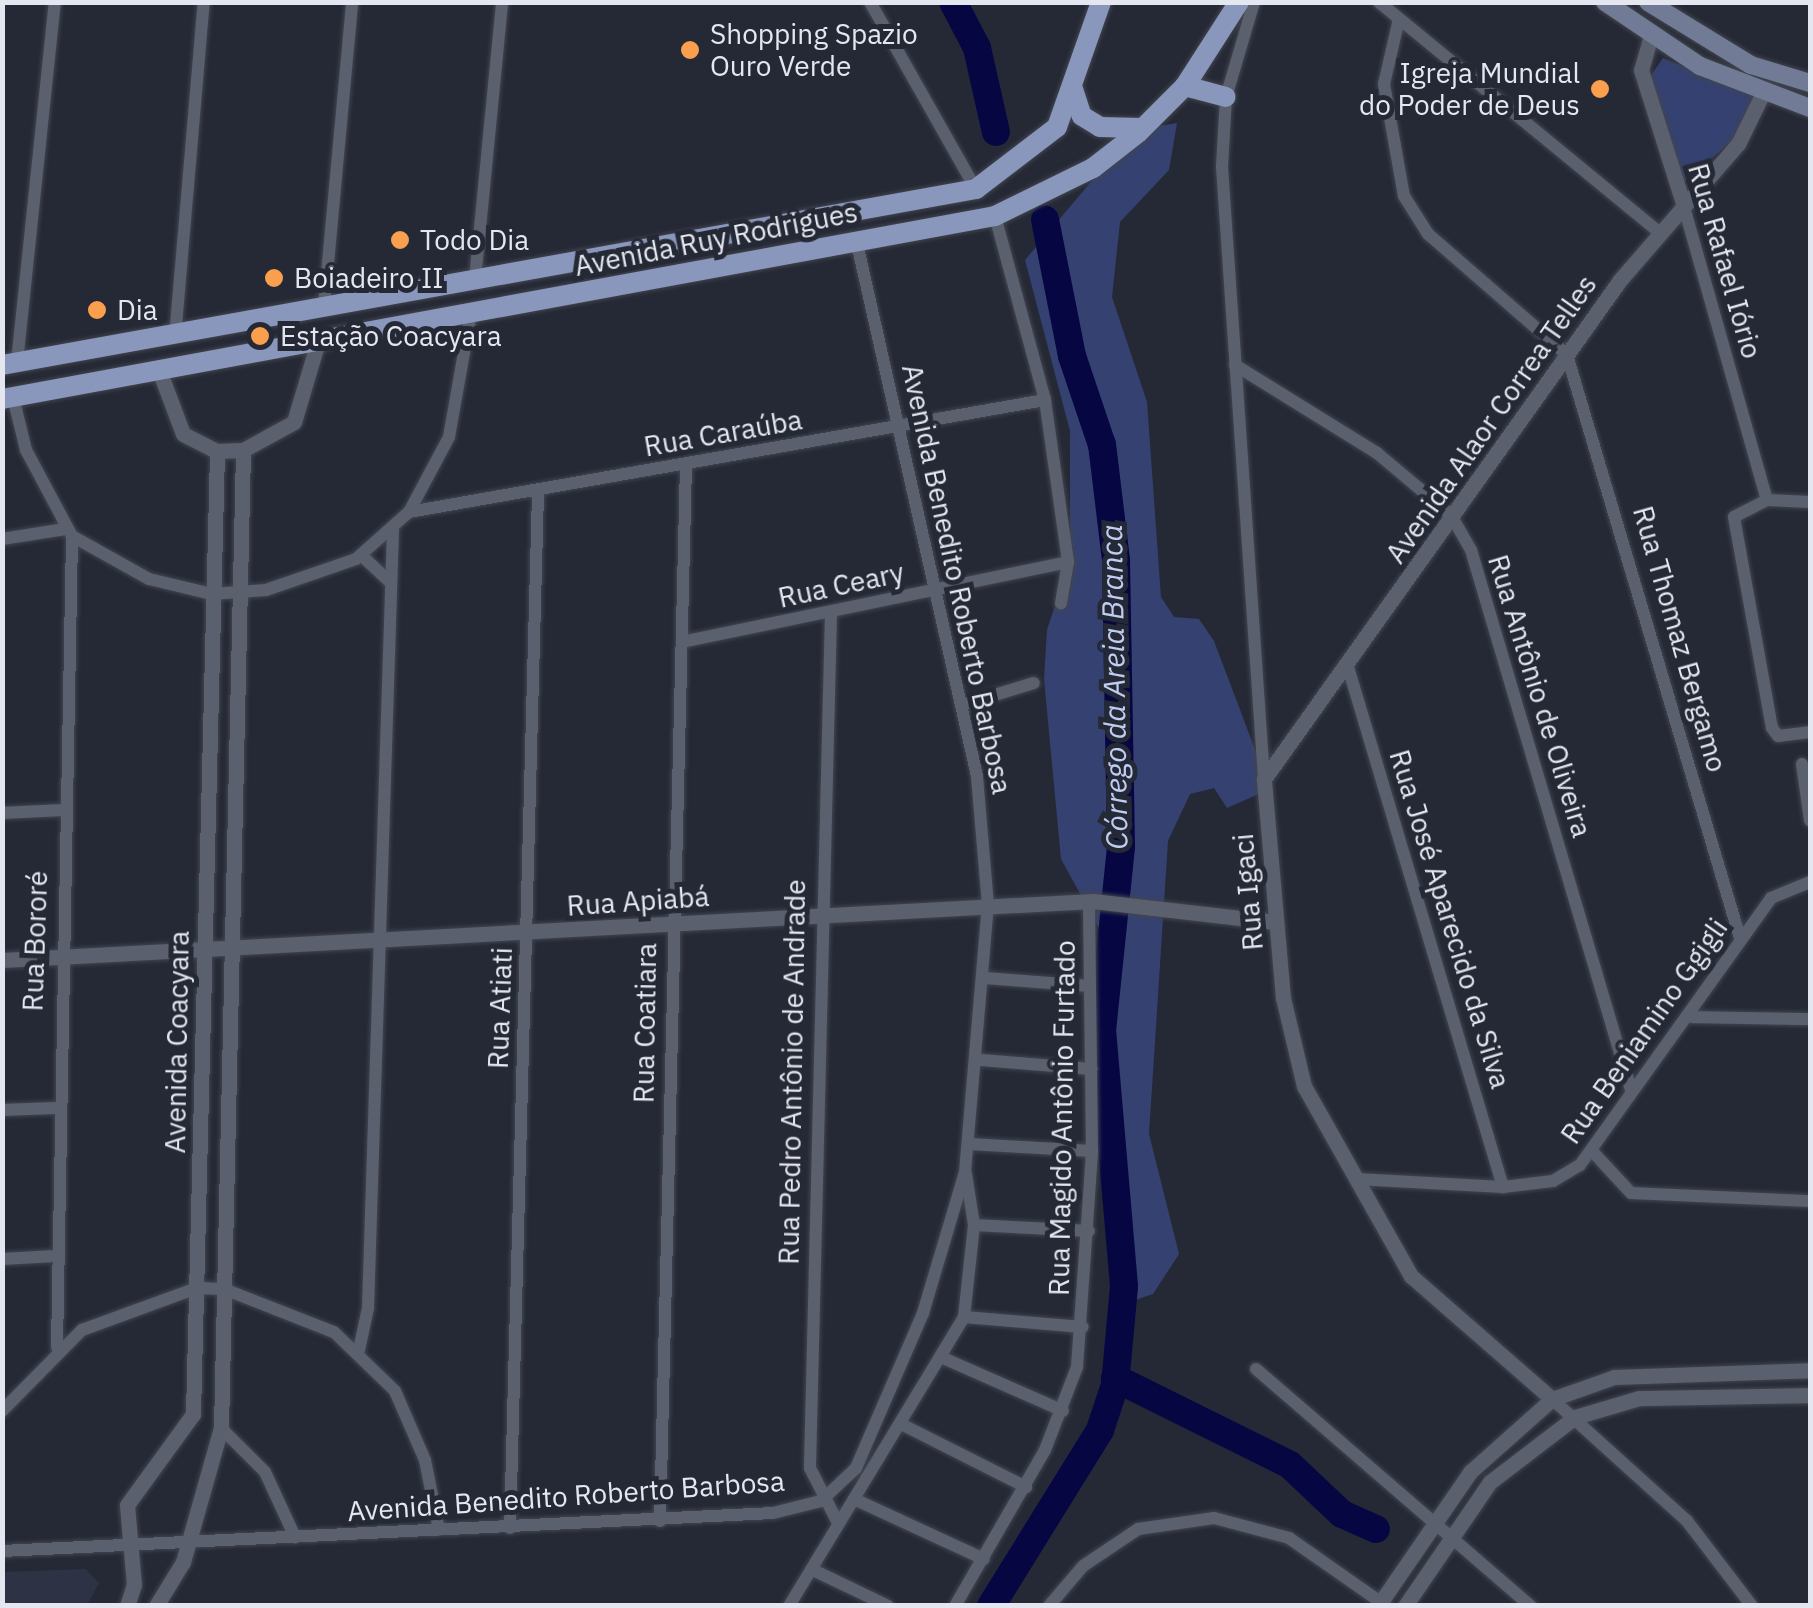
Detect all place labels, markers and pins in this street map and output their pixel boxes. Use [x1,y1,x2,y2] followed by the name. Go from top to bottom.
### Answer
[710,17,918,83] place label: Shopping Spazio Ouro Verde
[679,39,701,61] marker: Shopping Spazio Ouro Verde
[1359,56,1580,122] place label: Igreja Mundial do Poder de Deus
[1589,78,1611,100] marker: Igreja Mundial do Poder de Deus
[420,223,529,257] place label: Todo Dia
[389,229,411,251] marker: Todo Dia
[294,261,443,295] place label: Boiadeiro II
[263,267,285,289] marker: Boiadeiro II
[117,293,158,327] place label: Dia
[86,299,108,321] marker: Dia
[280,319,502,353] place label: Estação Coacyara
[249,325,271,347] marker: Estação Coacyara

